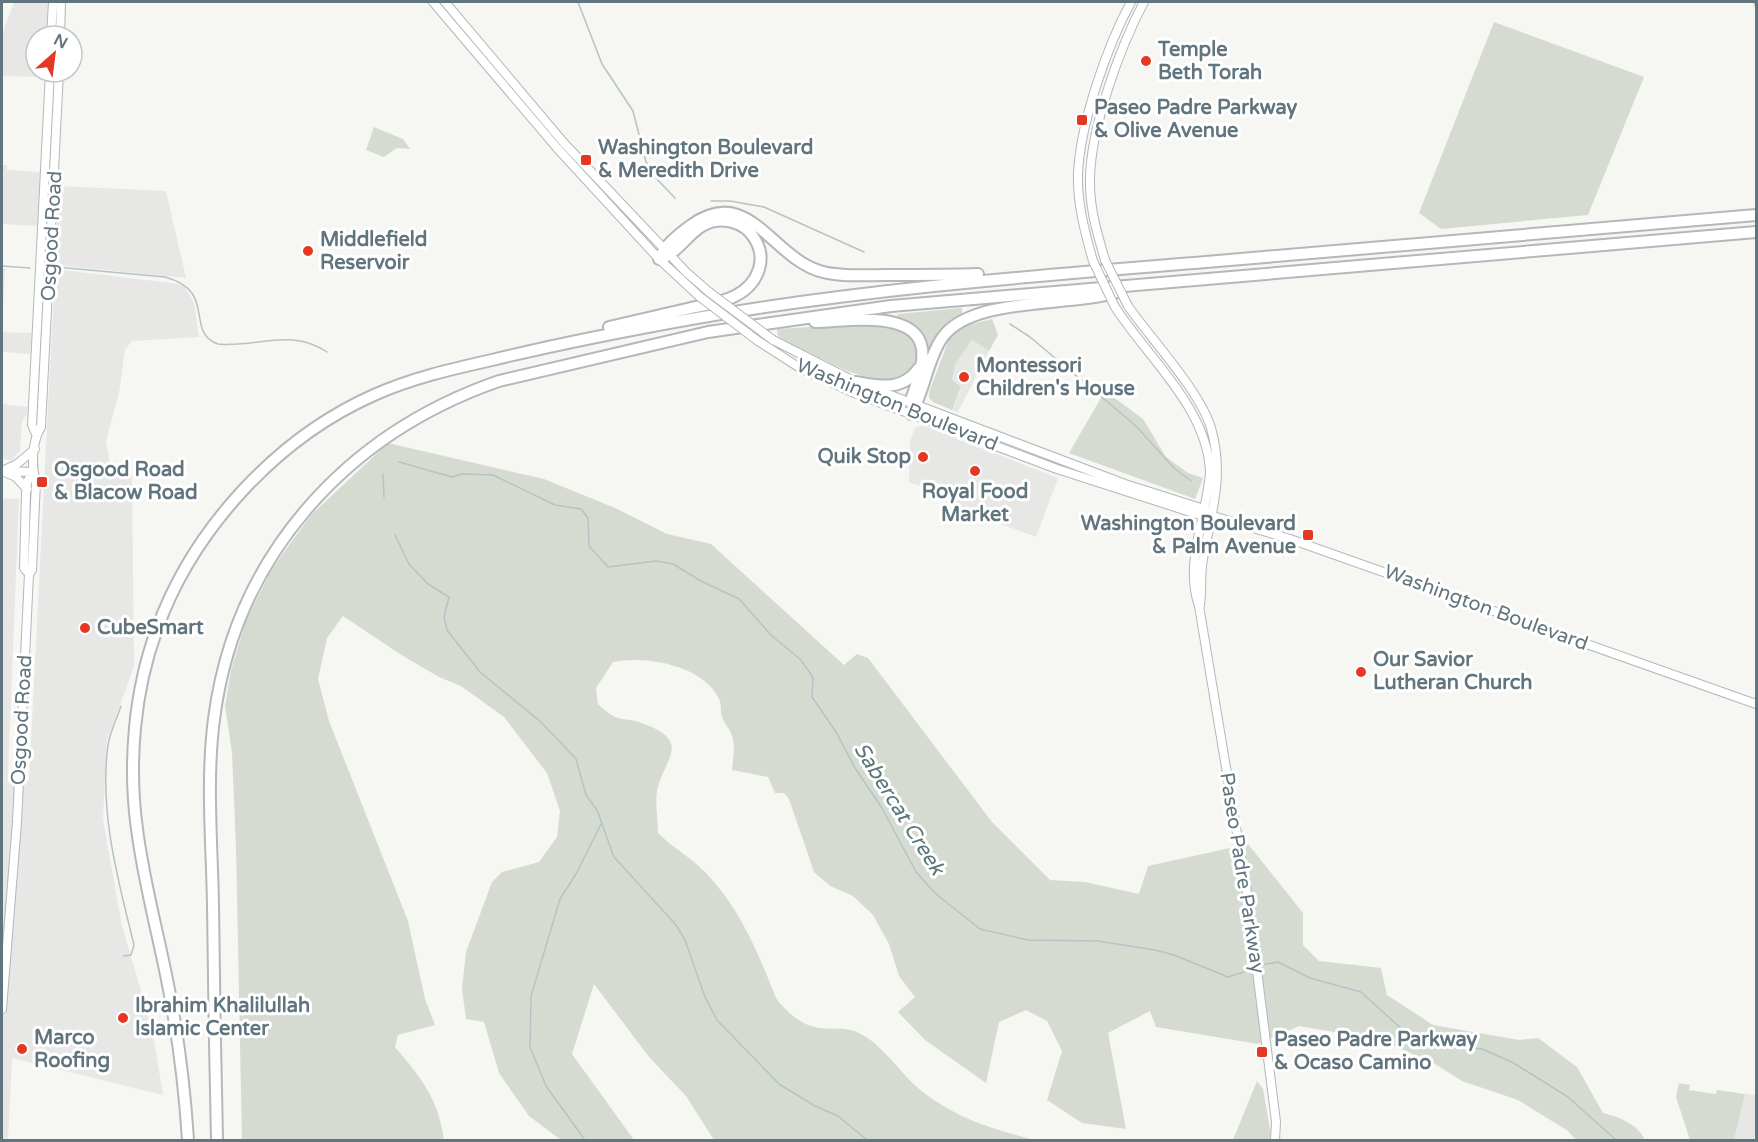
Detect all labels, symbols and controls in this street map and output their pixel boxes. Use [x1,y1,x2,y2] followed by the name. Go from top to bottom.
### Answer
[24,24,84,84] north arrow
[50,30,71,53] text: N
[1157,38,1262,85] place label: Temple Beth Torah
[1139,54,1153,68] marker: Temple Beth Torah
[1094,96,1298,143] place label: Paseo Padre Parkway & Olive Avenue
[1075,113,1089,127] marker: Paseo Padre Parkway & Olive Avenue
[598,136,813,183] place label: Washington Boulevard & Meredith Drive
[579,153,593,167] marker: Washington Boulevard & Meredith Drive
[37,170,67,302] street label: Osgood Road
[320,228,427,275] place label: Middlefield Reservoir
[301,244,315,258] marker: Middlefield Reservoir
[793,354,1001,456] street label: Washington Boulevard
[976,354,1135,401] place label: Montessori Children's House
[957,370,971,384] marker: Montessori Children's House
[818,445,911,469] place label: Quik Stop
[916,450,930,464] marker: Quik Stop
[54,458,198,505] place label: Osgood Road & Blacow Road
[968,464,982,478] marker: Royal Food Market
[35,475,49,489] marker: Osgood Road & Blacow Road
[922,480,1028,527] place label: Royal Food Market
[1081,512,1296,559] place label: Washington Boulevard & Palm Avenue
[1301,528,1315,542] marker: Washington Boulevard & Palm Avenue
[1381,560,1591,656] street label: Washington Boulevard
[97,616,204,640] place label: CubeSmart
[78,621,92,635] marker: CubeSmart
[1373,648,1533,695] place label: Our Savior Lutheran Church
[7,654,37,786] street label: Osgood Road
[1354,665,1368,679] marker: Our Savior Lutheran Church
[848,738,950,881] water label: Sabercat Creek
[1214,771,1270,976] street label: Paseo Padre Parkway
[135,994,310,1041] place label: Ibrahim Khalilullah Islamic Center
[116,1011,130,1025] marker: Ibrahim Khalilullah Islamic Center
[34,1026,110,1073] place label: Marco Roofing
[1274,1028,1478,1075] place label: Paseo Padre Parkway & Ocaso Camino
[15,1042,29,1056] marker: Marco Roofing
[1255,1045,1269,1059] marker: Paseo Padre Parkway & Ocaso Camino

